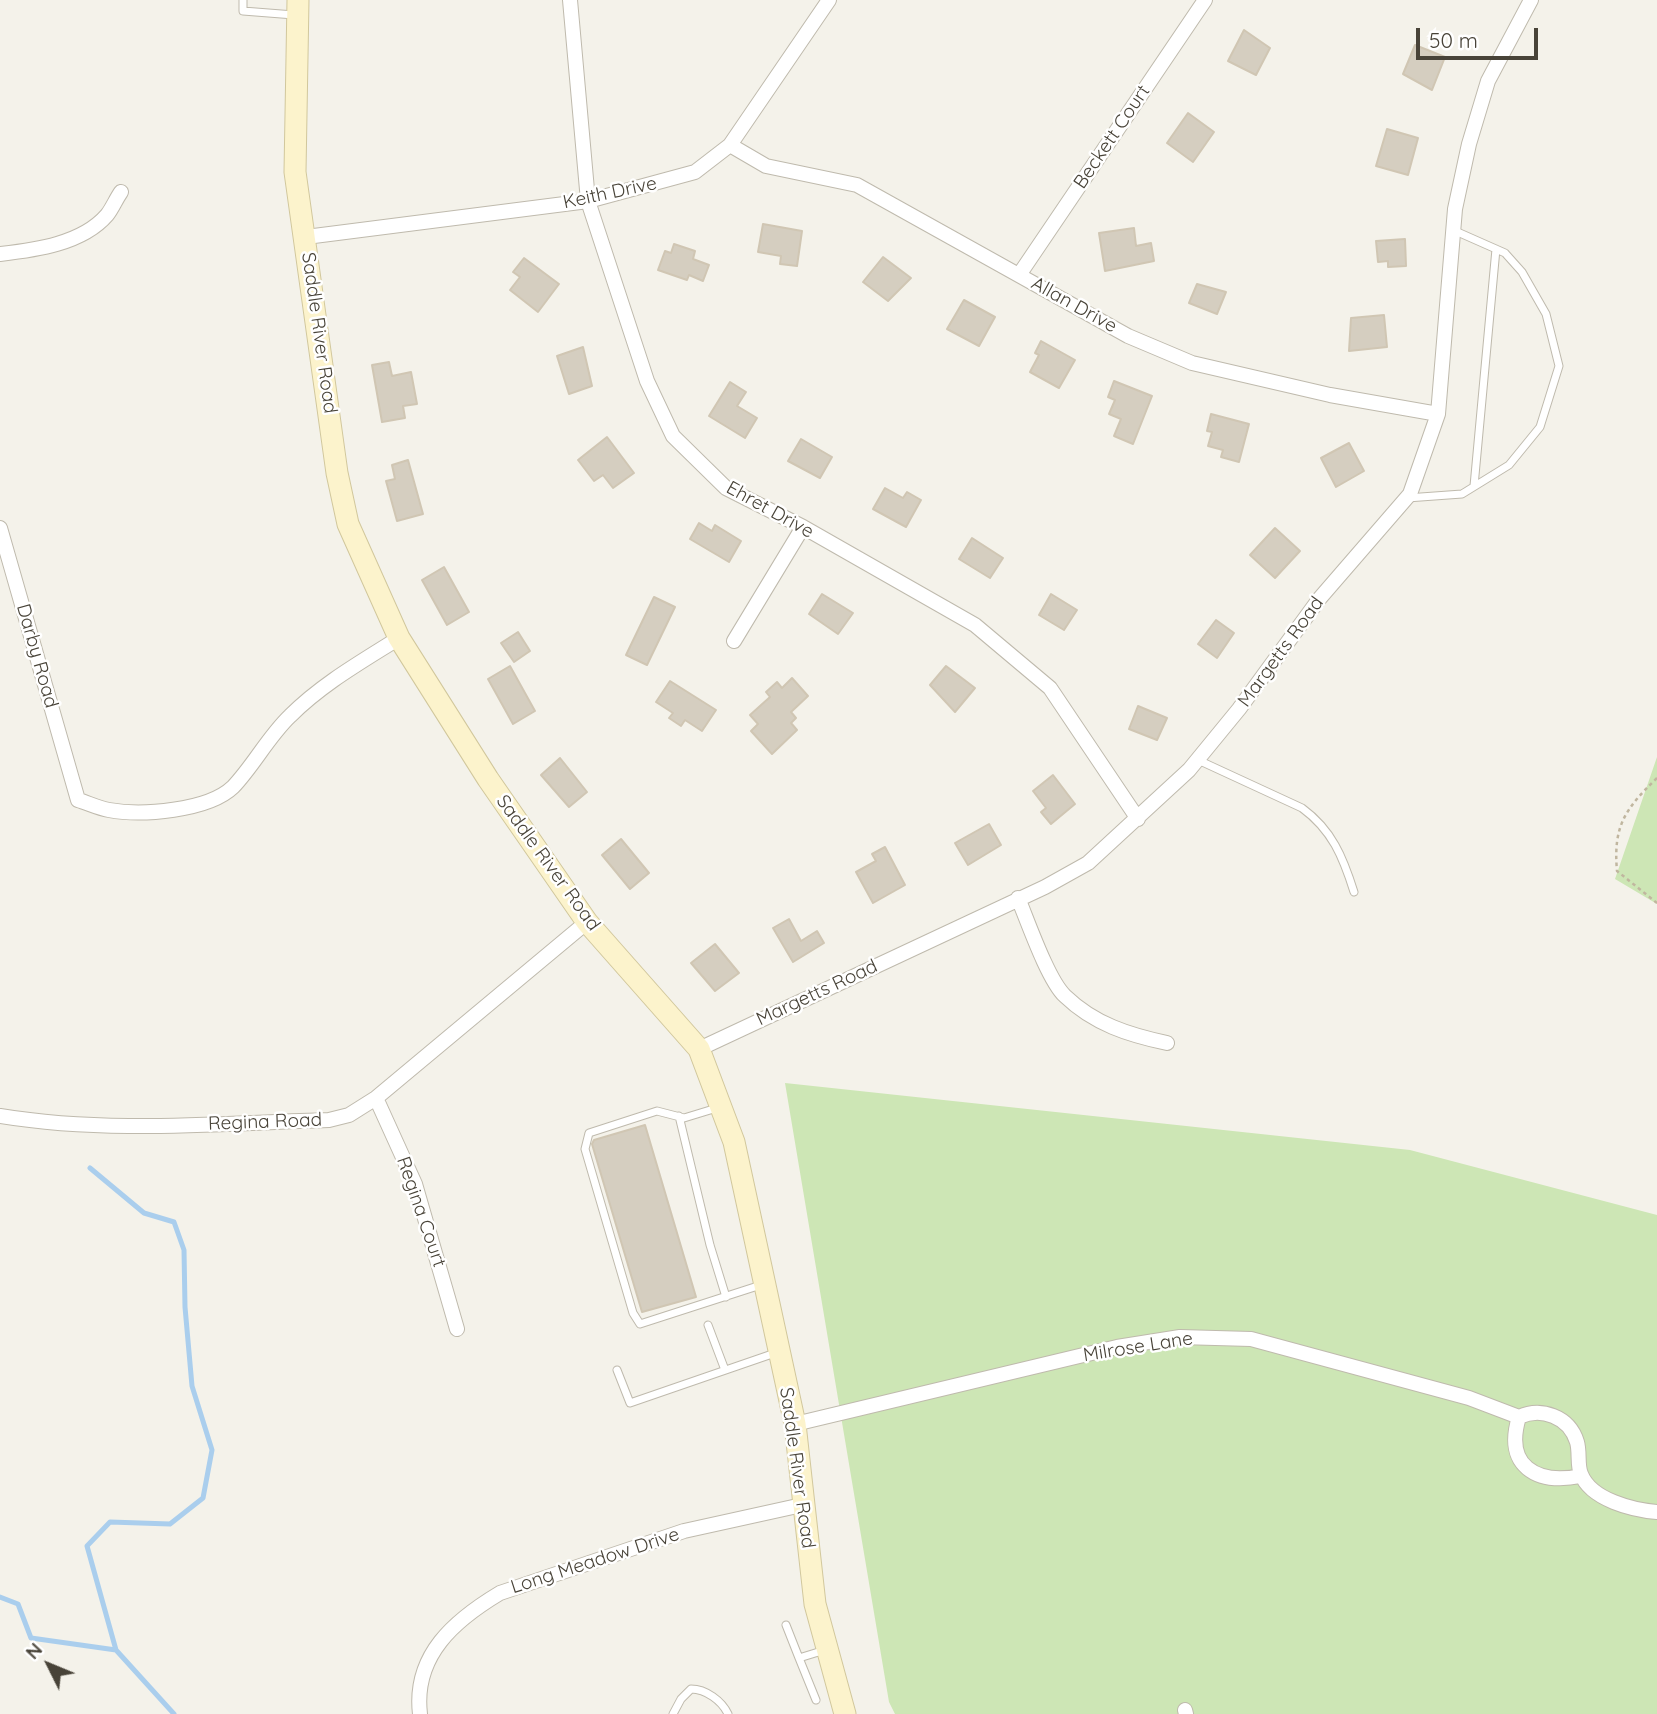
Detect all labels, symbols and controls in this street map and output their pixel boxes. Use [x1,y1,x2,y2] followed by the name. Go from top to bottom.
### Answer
[1419,14,1542,58] scale bar
[1429,27,1478,53] text: 50 m
[1069,81,1155,193] street label: Beckett Court
[561,172,659,214] street label: Keith Drive
[296,251,342,415] street label: Saddle River Road
[1027,272,1121,338] street label: Allan Drive
[722,477,818,543] street label: Ehret Drive
[1233,592,1329,712] street label: Margetts Road
[11,601,63,711] street label: Darby Road
[491,791,605,935] street label: Saddle River Road
[753,955,881,1031] street label: Margetts Road
[208,1109,322,1135] street label: Regina Road
[391,1154,451,1270] street label: Regina Court
[1082,1327,1194,1367] street label: Milrose Lane
[774,1386,820,1550] street label: Saddle River Road
[508,1523,682,1599] street label: Long Meadow Drive
[14,1630,84,1700] north arrow
[20,1637,47,1664] text: N

